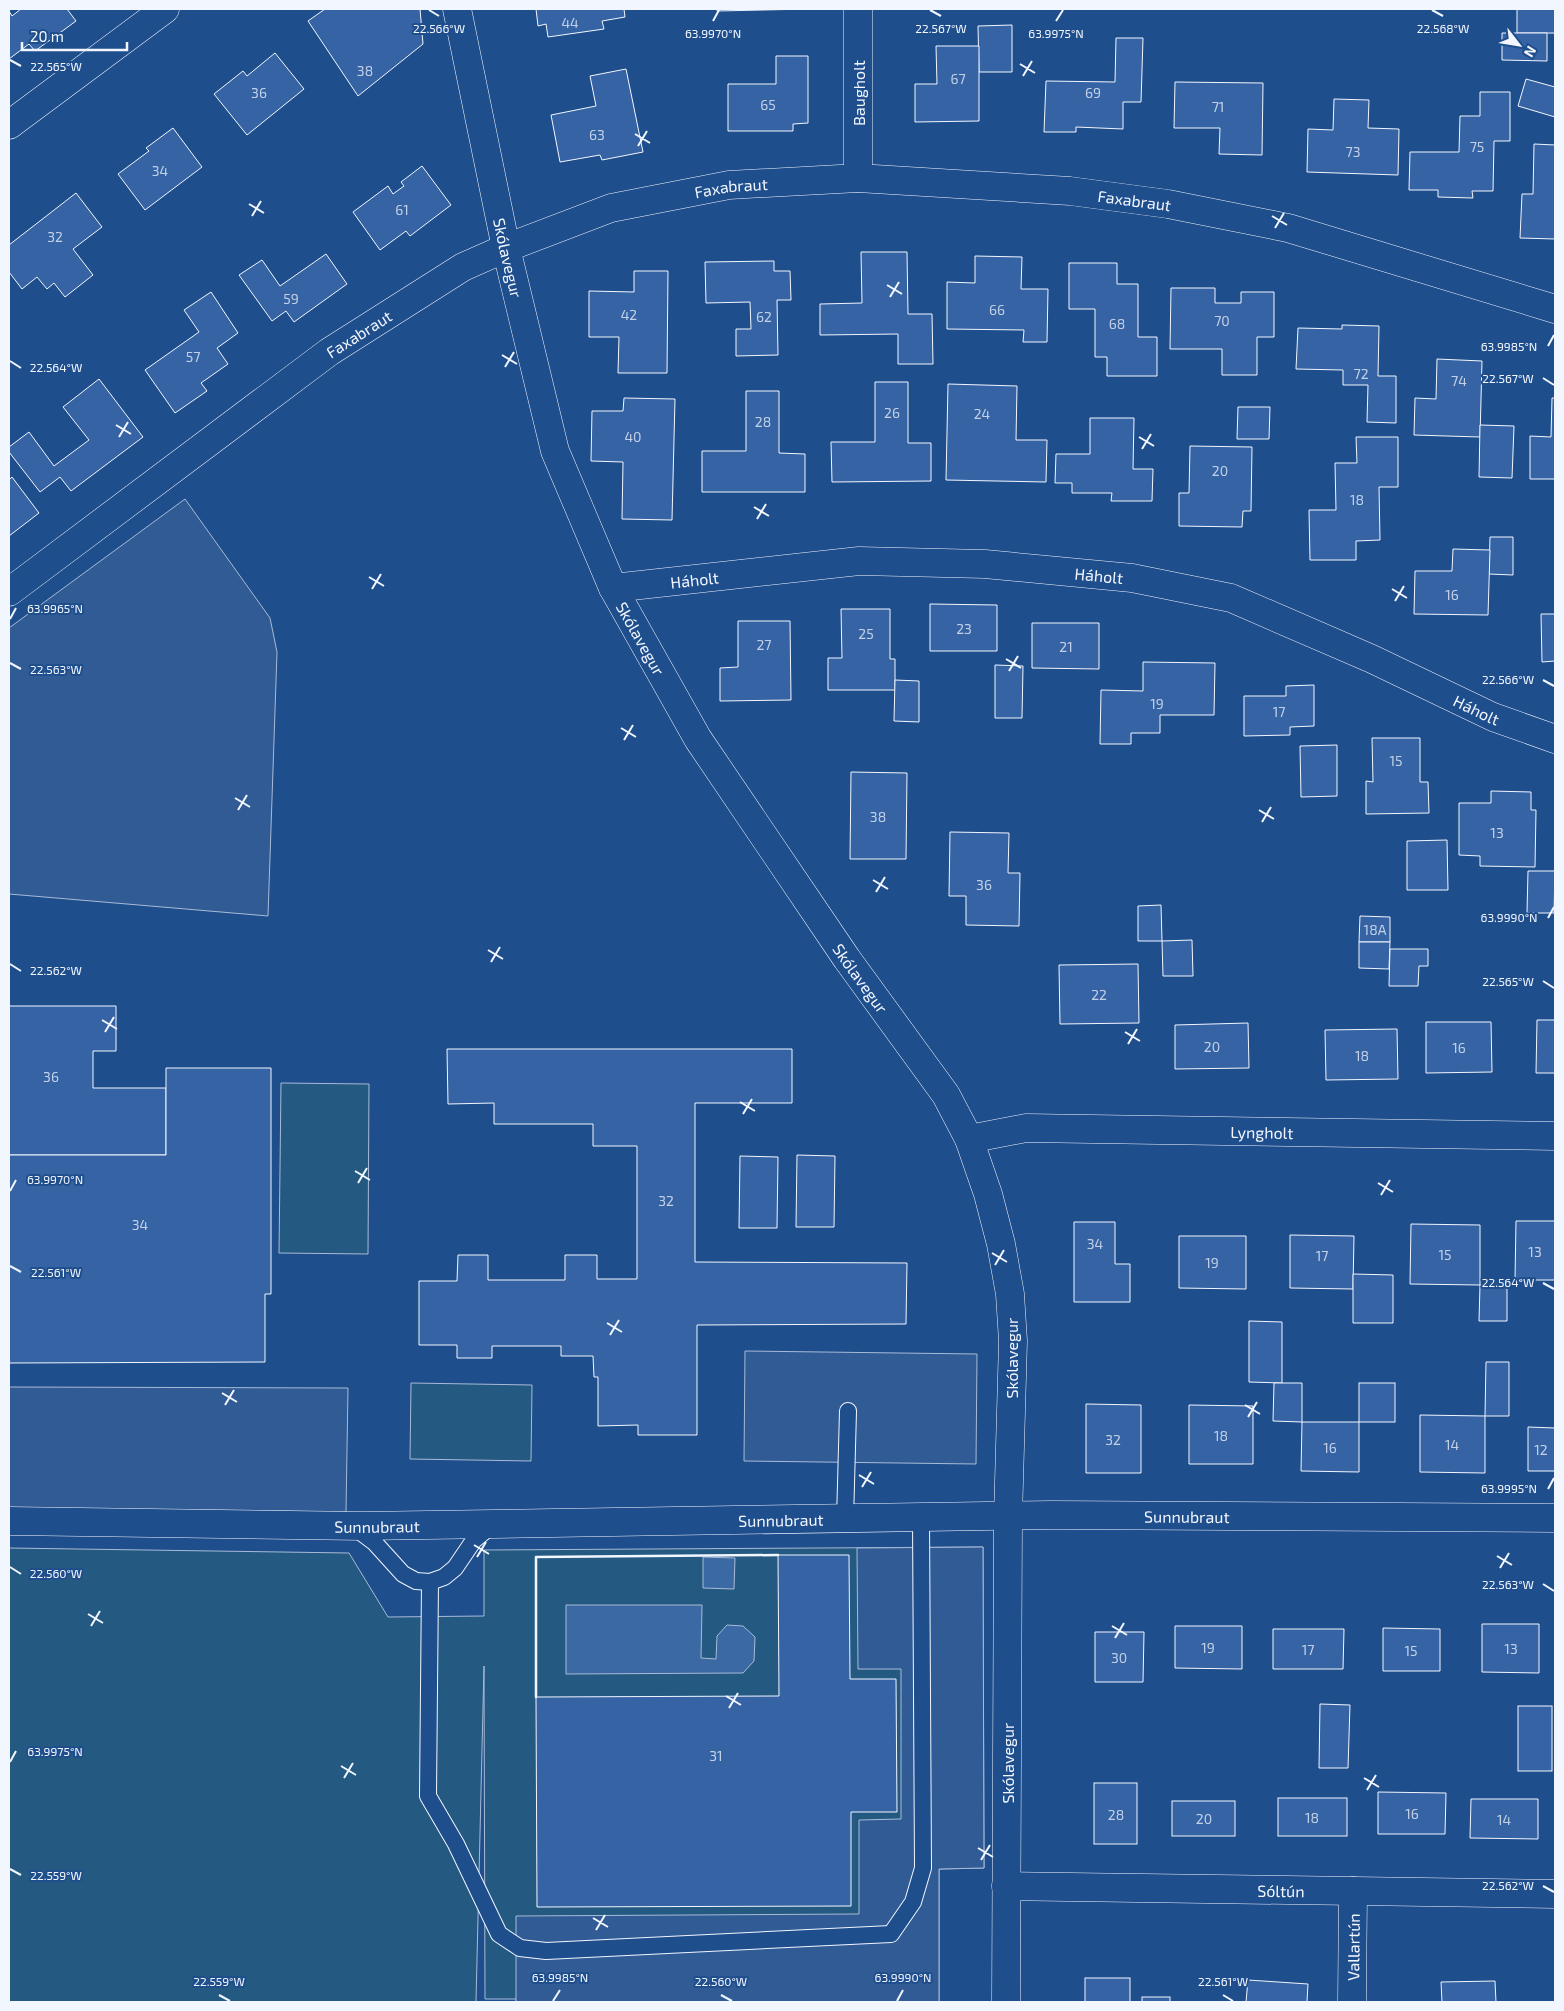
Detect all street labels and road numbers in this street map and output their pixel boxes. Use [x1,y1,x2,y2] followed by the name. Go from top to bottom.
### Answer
[849,60,868,126] street label: Baugholt
[693,173,768,201] street label: Faxabraut
[1097,185,1173,214] street label: Faxabraut
[491,216,527,300] street label: Skólavegur
[322,305,395,361] street label: Faxabraut
[1074,563,1124,587] street label: Háholt
[669,567,720,591] street label: Háholt
[613,598,670,679] street label: Skólavegur
[1451,690,1502,728] street label: Háholt
[830,940,893,1017] street label: Skólavegur
[1230,1122,1294,1142] street label: Lyngholt
[1002,1317,1021,1398] street label: Skólavegur
[1144,1506,1230,1526] street label: Sunnubraut
[738,1509,824,1530] street label: Sunnubraut
[334,1516,420,1536] street label: Sunnubraut
[998,1722,1017,1803] street label: Skólavegur
[1257,1880,1305,1900] street label: Sóltún
[1343,1913,1362,1981] street label: Vallartún

